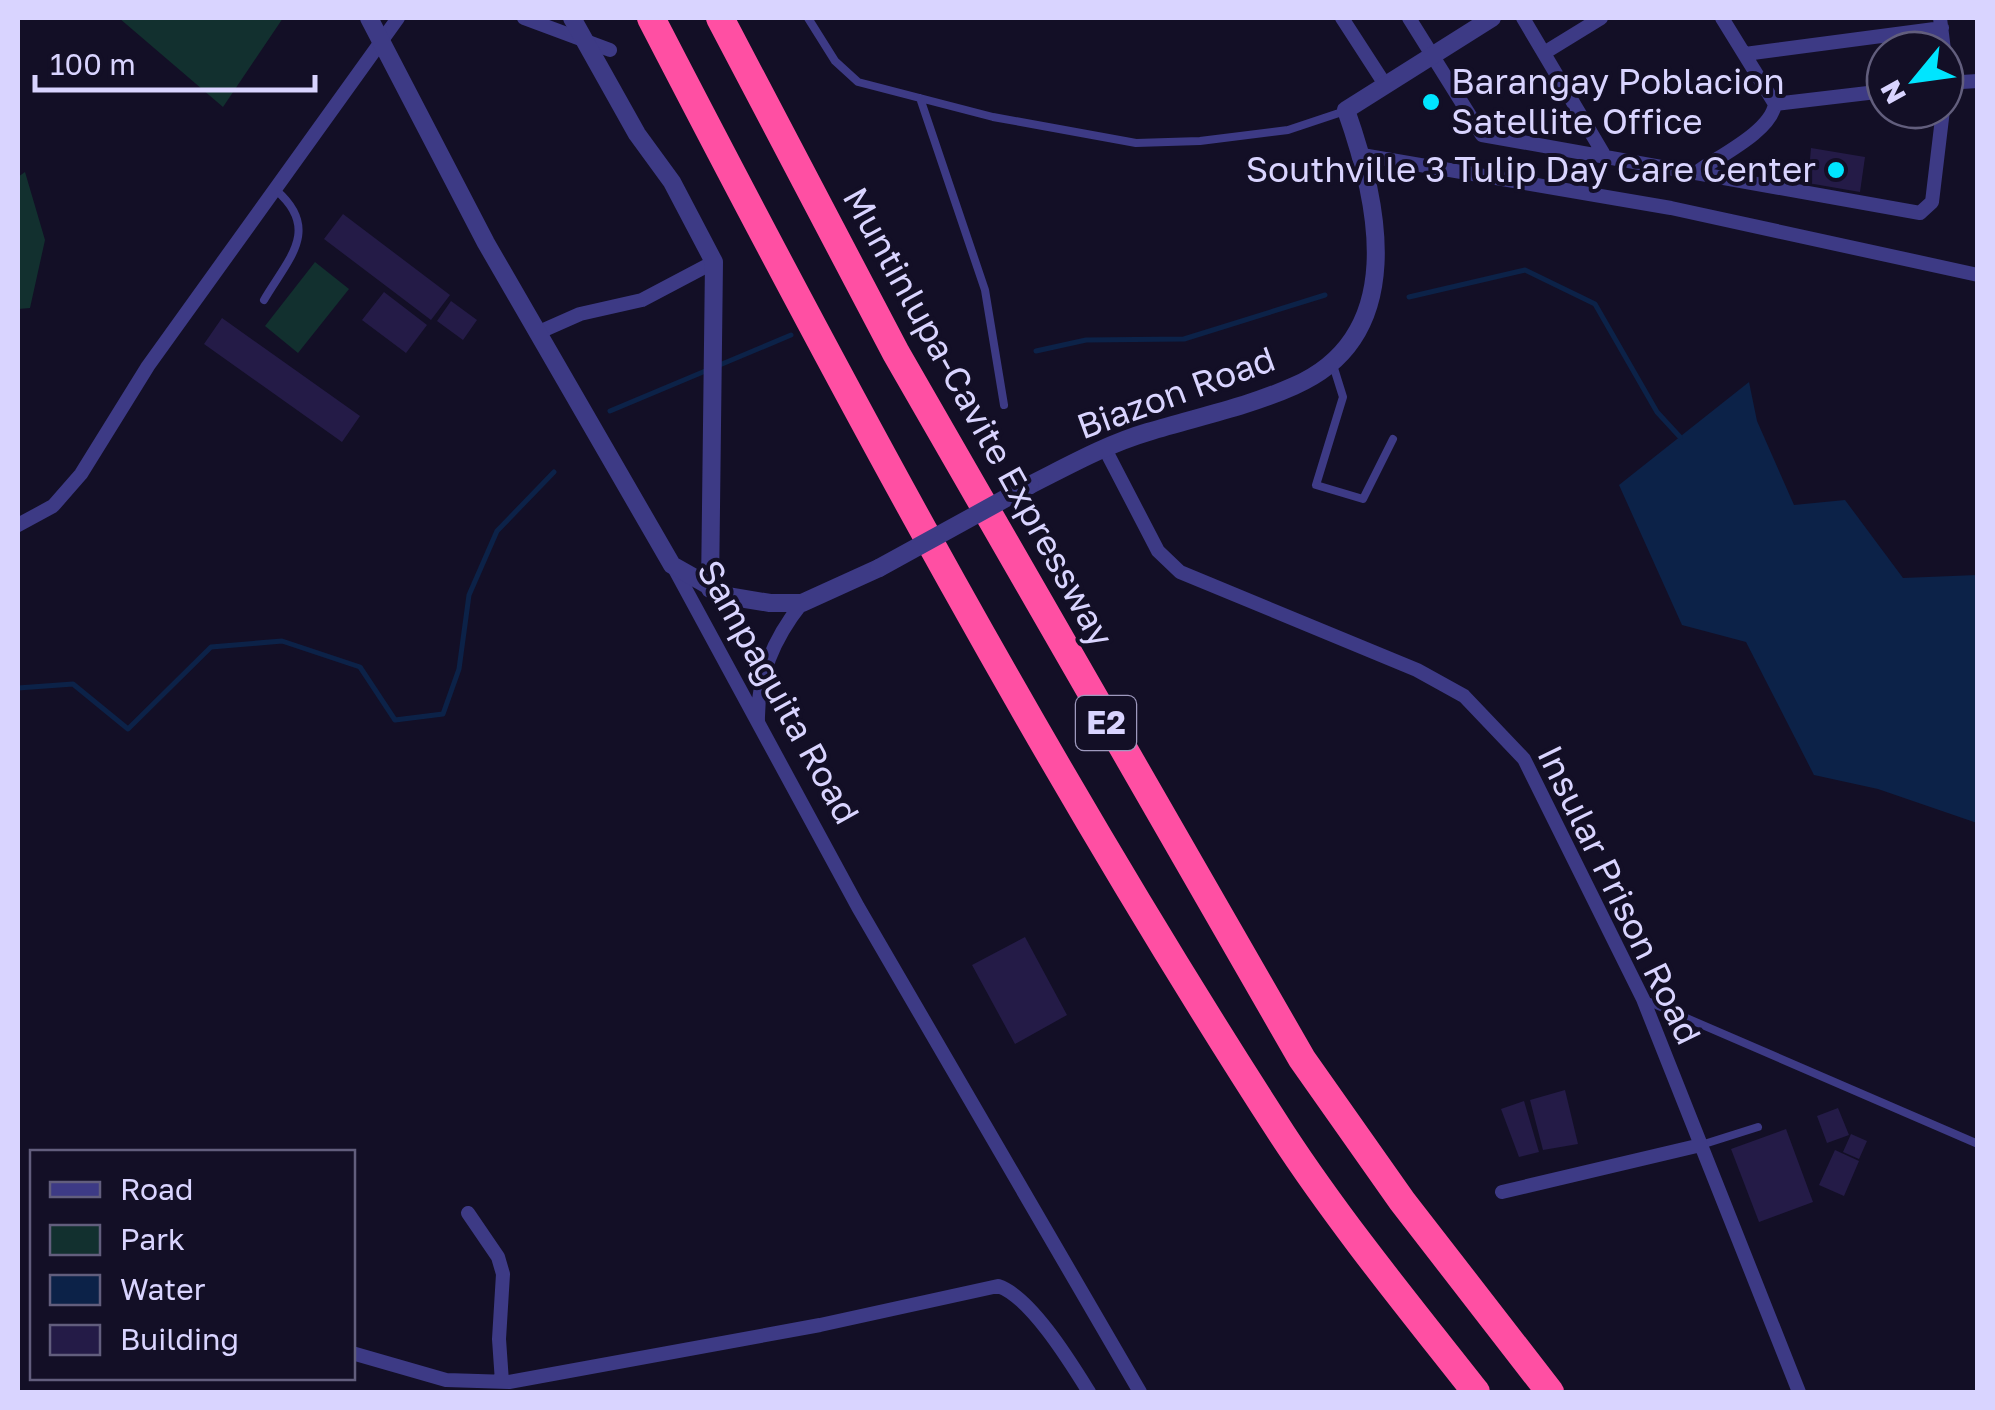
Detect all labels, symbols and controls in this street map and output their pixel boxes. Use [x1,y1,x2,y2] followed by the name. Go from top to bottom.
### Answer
[35,30,315,92] scale bar
[1865,30,1965,130] north arrow
[50,46,136,82] text: 100 m
[1451,60,1785,142] place label: Barangay Poblacion Satellite Office
[1873,75,1912,110] text: N
[1420,91,1442,113] marker: Barangay Poblacion Satellite Office
[1246,148,1816,190] place label: Southville 3 Tulip Day Care Center
[1825,159,1847,181] marker: Southville 3 Tulip Day Care Center
[835,180,1123,653] street label: Muntinlupa-Cavite Expressway
[1071,337,1280,447] street label: Biazon Road
[689,552,869,831] street label: Sampaguita Road
[1076,696,1136,750] road number: E2
[1529,738,1710,1051] street label: Insular Prison Road
[30,1150,355,1380] legend
[120,1171,194,1207] text: Road
[120,1221,185,1257] text: Park
[120,1271,206,1307] text: Water
[120,1321,239,1357] text: Building

